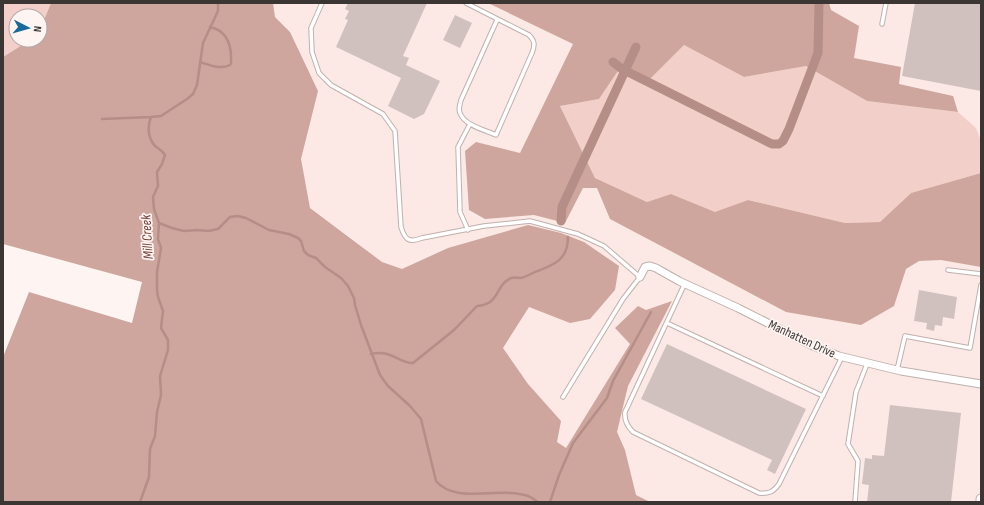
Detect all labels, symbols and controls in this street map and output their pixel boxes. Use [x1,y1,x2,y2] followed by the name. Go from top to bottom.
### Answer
[8,8,48,48] north arrow
[31,25,44,33] text: N
[137,214,157,260] water label: Mill Creek
[766,316,838,362] street label: Manhatten Drive

